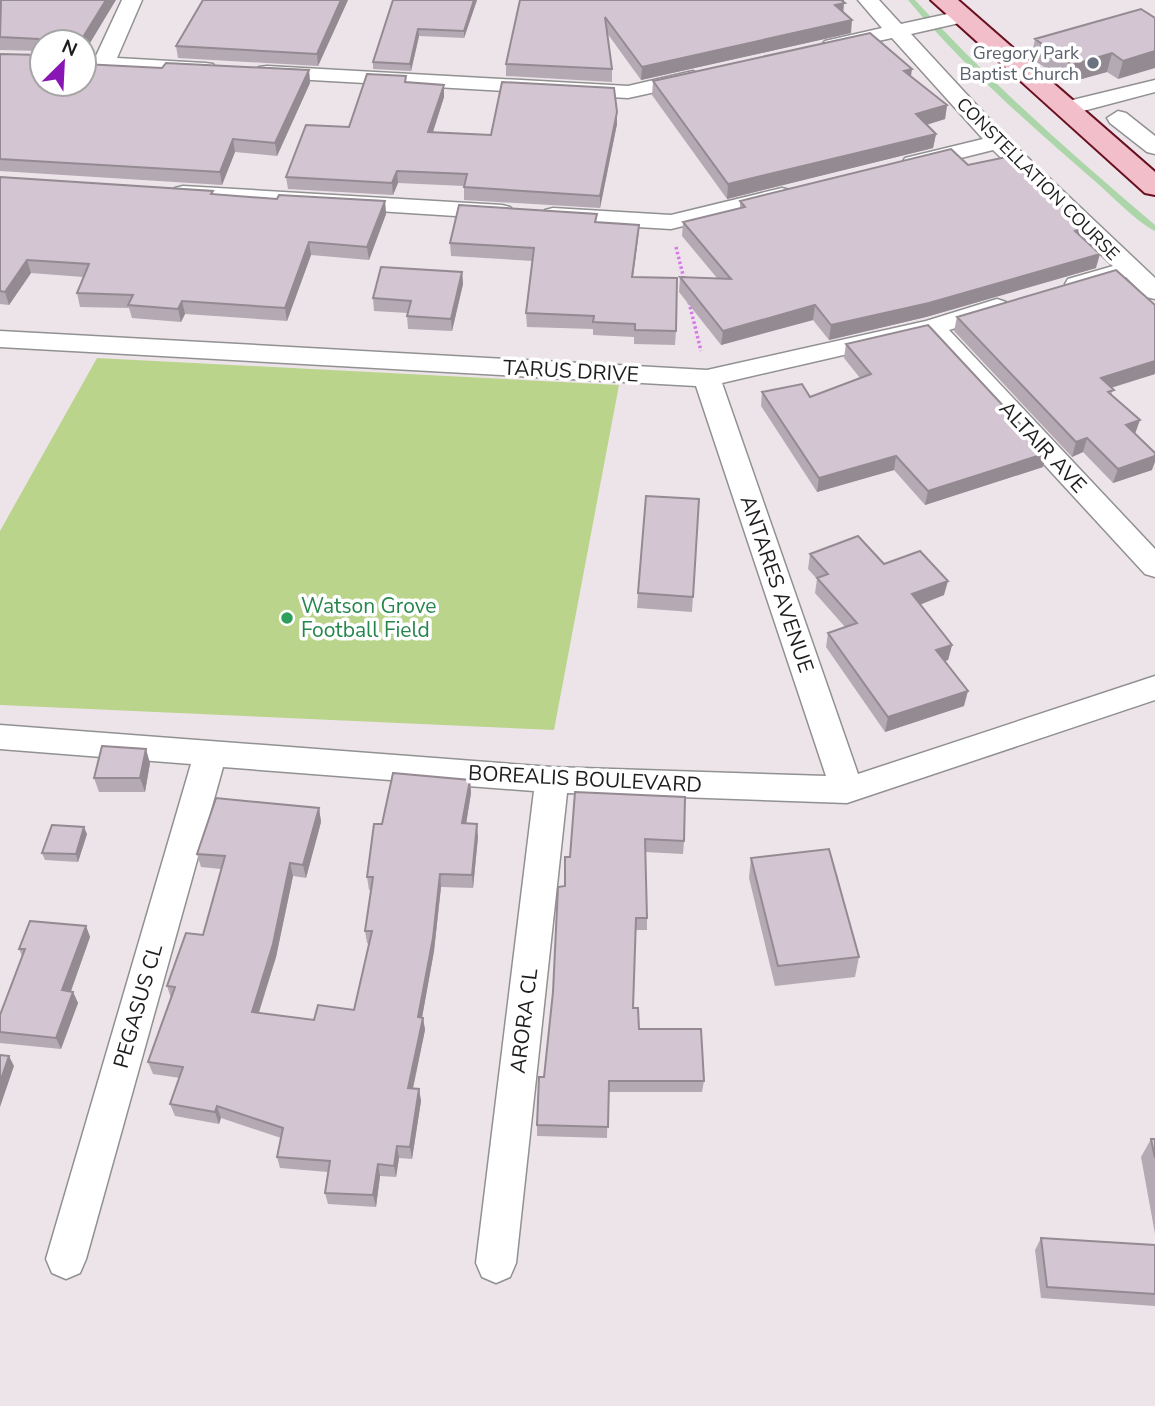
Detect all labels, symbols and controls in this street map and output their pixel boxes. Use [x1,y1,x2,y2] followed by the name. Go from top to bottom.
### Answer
[28,28,98,98] north arrow
[58,34,81,63] text: N
[960,41,1080,86] place label: Gregory Park Baptist Church
[1085,55,1101,71] marker: Gregory Park Baptist Church
[951,92,1125,266] street label: CONSTELLATION COURSE
[503,353,639,389] street label: TARUS DRIVE
[993,395,1093,499] street label: ALTAIR AVE
[734,492,820,676] street label: ANTARES AVENUE
[301,592,436,644] place label: Watson Grove Football Field
[279,610,295,626] marker: Watson Grove Football Field
[467,759,703,799] street label: BOREALIS BOULEVARD
[107,940,169,1071] street label: PEGASUS CL
[504,966,544,1075] street label: ARORA CL

